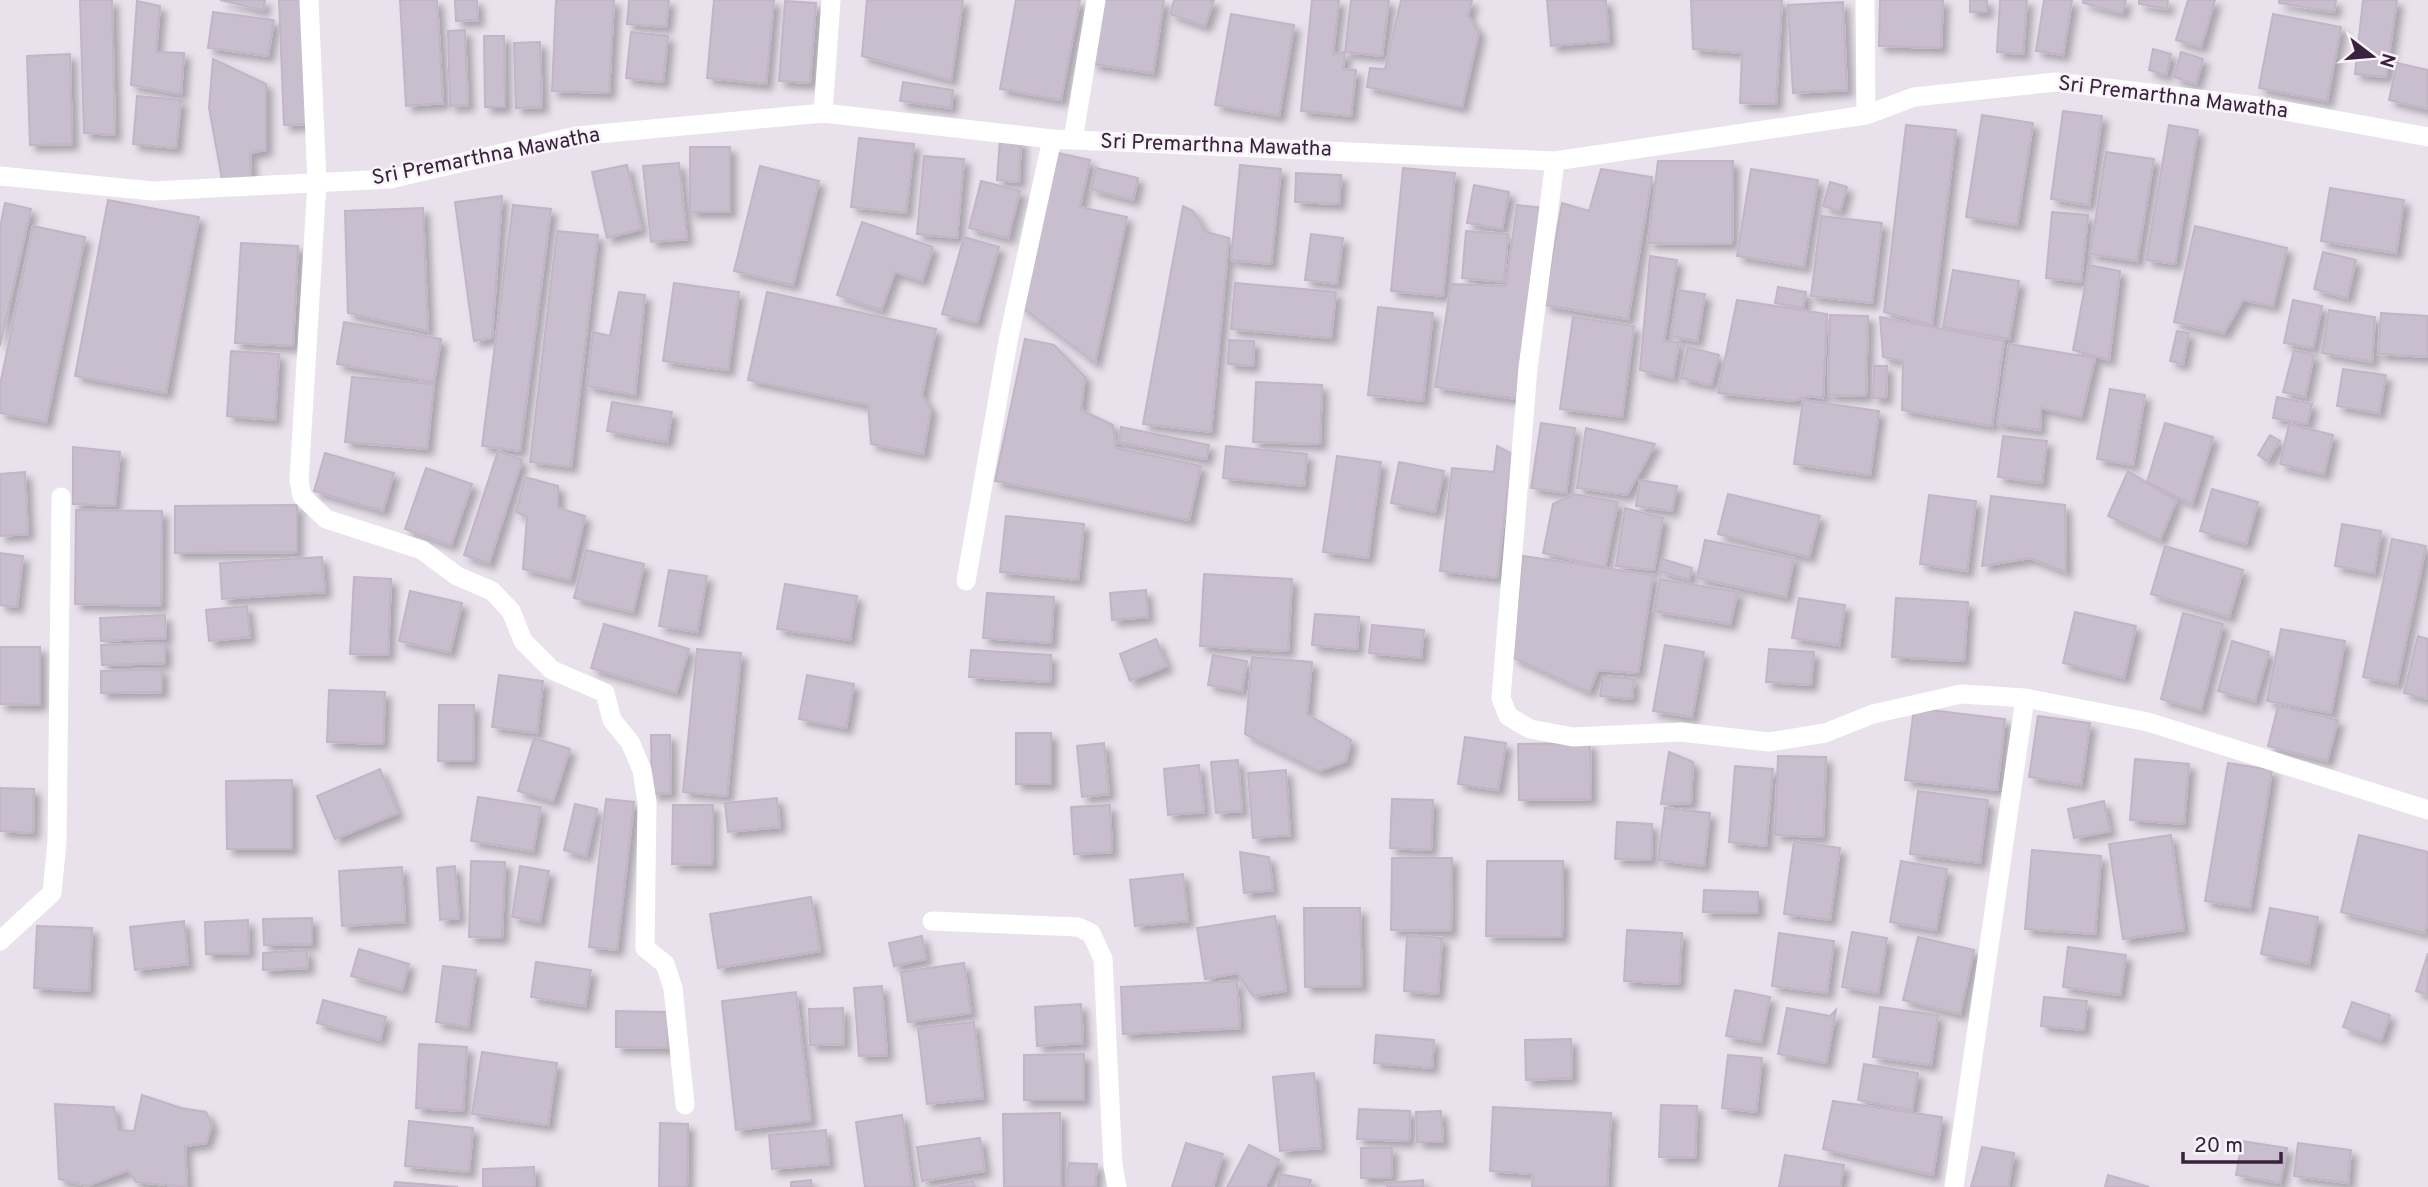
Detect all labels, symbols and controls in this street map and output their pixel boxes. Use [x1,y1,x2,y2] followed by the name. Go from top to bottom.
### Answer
[2337,21,2407,91] north arrow
[2373,50,2400,70] text: N
[2056,70,2290,126] street label: Sri Premarthna Mawatha
[370,122,602,192] street label: Sri Premarthna Mawatha
[1100,128,1332,164] street label: Sri Premarthna Mawatha
[2183,1120,2281,1164] scale bar
[2194,1133,2243,1160] text: 20 m

